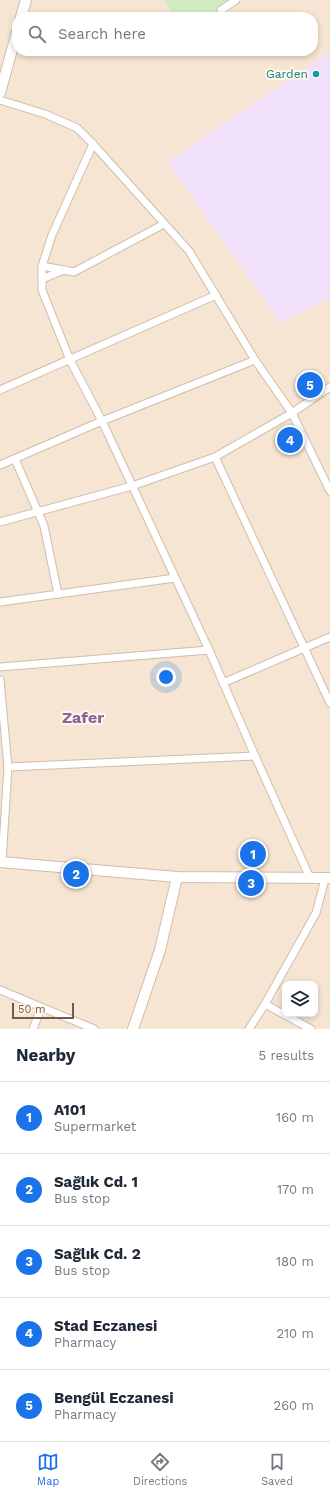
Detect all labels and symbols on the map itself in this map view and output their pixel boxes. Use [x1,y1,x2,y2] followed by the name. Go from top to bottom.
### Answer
[266,67,308,81] place label: Garden
[311,69,321,79] marker: Garden
[297,370,323,400] pin: 5
[277,425,303,455] pin: 4
[156,667,176,687] your location
[62,708,104,727] district label: Zafer
[240,839,266,869] pin: 1
[63,859,89,889] pin: 2
[238,868,264,898] pin: 3
[12,1001,74,1020] scale bar

